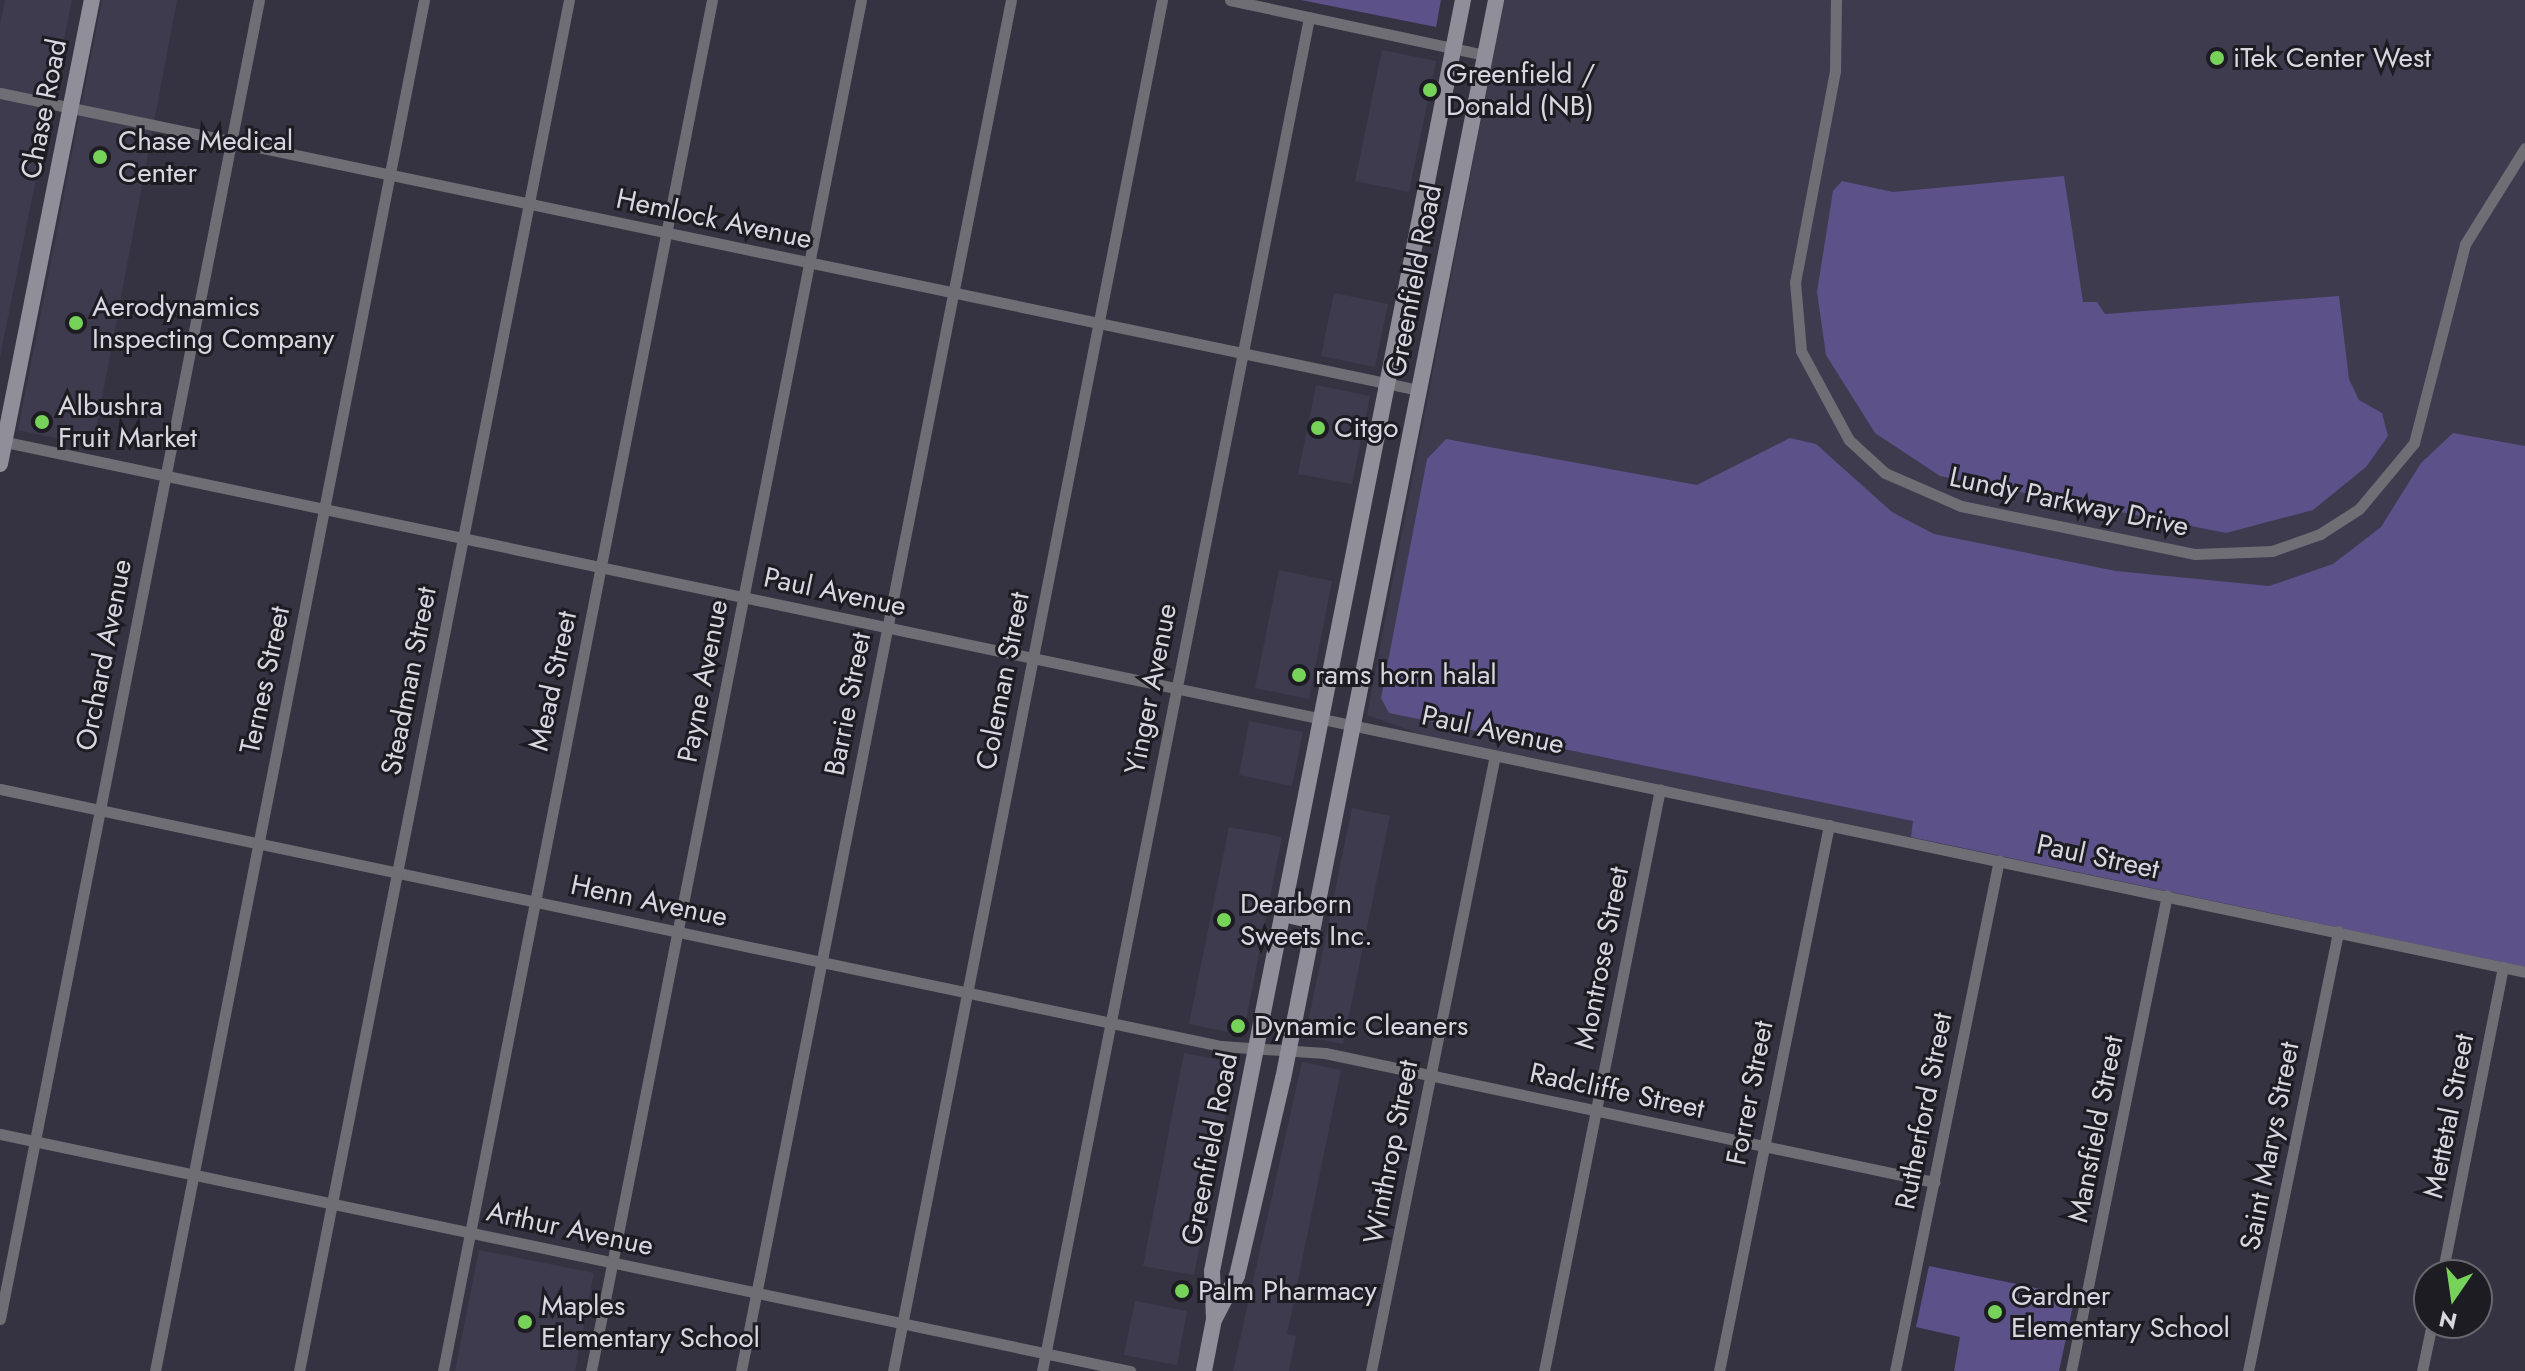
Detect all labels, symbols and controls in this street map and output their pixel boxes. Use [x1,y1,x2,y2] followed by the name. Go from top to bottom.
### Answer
[14,36,74,182] street label: Chase Road
[2233,41,2431,75] place label: iTek Center West
[2208,49,2226,67] marker: iTek Center West
[1446,57,1595,123] place label: Greenfield / Donald (NB)
[1421,81,1439,99] marker: Greenfield / Donald (NB)
[118,124,293,190] place label: Chase Medical Center
[89,146,111,168] marker: Chase Medical Center
[613,182,815,256] street label: Hemlock Avenue
[1379,182,1449,380] street label: Greenfield Road
[92,290,334,356] place label: Aerodynamics Inspecting Company
[67,314,85,332] marker: Aerodynamics Inspecting Company
[58,389,197,455] place label: Albushra Fruit Market
[1334,411,1398,445] place label: Citgo
[33,413,51,431] marker: Albushra Fruit Market
[1309,419,1327,437] marker: Citgo
[1946,460,2192,544] street label: Lundy Parkway Drive
[69,557,139,753] street label: Orchard Avenue
[761,561,909,623] street label: Paul Avenue
[374,584,444,778] street label: Steadman Street
[969,589,1037,773] street label: Coleman Street
[671,597,735,765] street label: Payne Avenue
[1118,601,1184,777] street label: Yinger Avenue
[233,603,297,757] street label: Ternes Street
[522,608,584,754] street label: Mead Street
[818,630,878,778] street label: Barrie Street
[1315,658,1497,692] place label: rams horn halal
[1290,666,1308,684] marker: rams horn halal
[1419,699,1567,761] street label: Paul Avenue
[2034,828,2162,886] street label: Paul Street
[1568,864,1636,1052] street label: Montrose Street
[568,868,730,934] street label: Henn Avenue
[1240,887,1373,953] place label: Dearborn Sweets Inc.
[1215,911,1233,929] marker: Dearborn Sweets Inc.
[1254,1009,1468,1043] place label: Dynamic Cleaners
[1888,1010,1960,1212] street label: Rutherford Street
[1229,1017,1247,1035] marker: Dynamic Cleaners
[1720,1018,1780,1168] street label: Forrer Street
[2417,1031,2481,1201] street label: Mettetal Street
[2061,1033,2131,1225] street label: Mansfield Street
[2233,1039,2307,1253] street label: Saint Marys Street
[1175,1050,1245,1248] street label: Greenfield Road
[1527,1056,1707,1126] street label: Radcliffe Street
[1357,1057,1425,1247] street label: Winthrop Street
[484,1195,656,1263] street label: Arthur Avenue
[2413,1259,2493,1339] north arrow
[1198,1274,1377,1308] place label: Palm Pharmacy
[2011,1279,2230,1345] place label: Gardner Elementary School
[1173,1282,1191,1300] marker: Palm Pharmacy
[541,1289,760,1355] place label: Maples Elementary School
[1986,1303,2004,1321] marker: Gardner Elementary School
[2436,1303,2460,1338] text: N
[516,1313,534,1331] marker: Maples Elementary School

